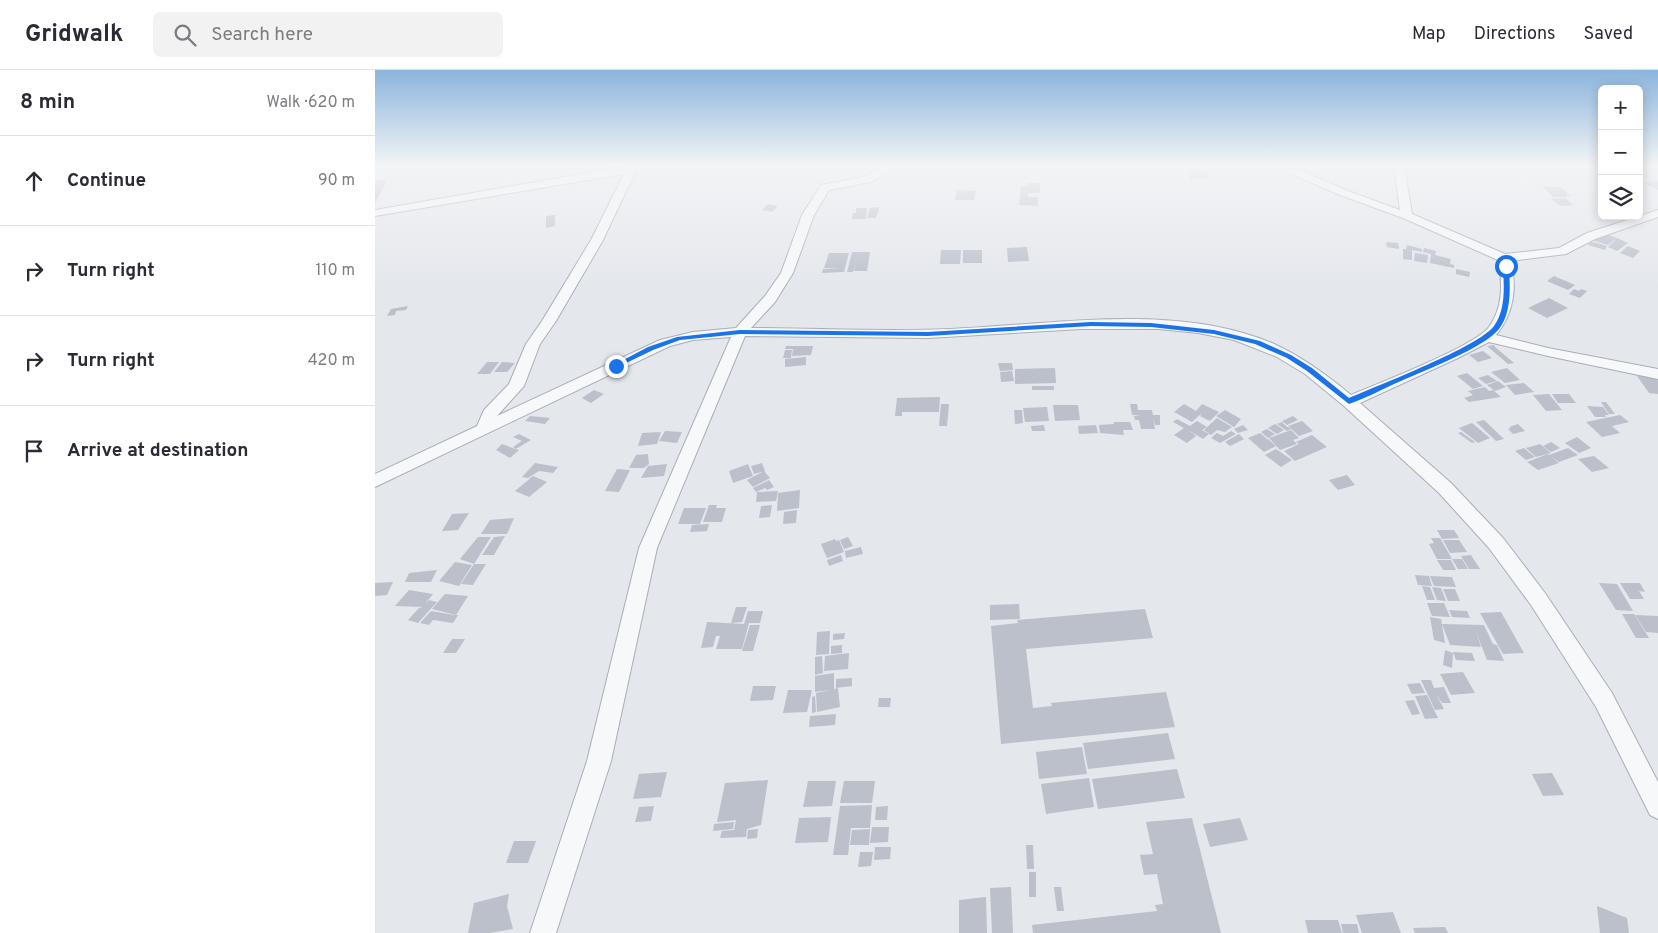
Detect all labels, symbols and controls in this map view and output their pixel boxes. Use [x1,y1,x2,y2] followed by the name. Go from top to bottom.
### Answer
[153,12,503,57] search box
[25,20,123,50] text: Gridwalk
[171,21,199,49] icon: search
[211,23,313,47] text: Search here
[1412,23,1446,46] text: Map
[1474,23,1556,46] text: Directions
[1584,23,1633,46] text: Saved
[1598,85,1643,220] map controls
[1598,85,1643,130] button: +
[20,89,75,116] text: 8 min
[266,93,355,113] text: Walk · 620 m
[1598,130,1643,175] button: −
[20,167,48,195] icon: ahead
[67,169,146,193] text: Continue
[318,171,355,191] text: 90 m
[1598,175,1643,220] button: layers
[1495,255,1518,278] route start
[20,257,48,285] icon: right
[67,259,155,283] text: Turn right
[315,261,355,281] text: 110 m
[20,347,48,375] icon: right
[67,349,155,373] text: Turn right
[308,351,355,371] text: 420 m
[605,355,628,378] route end
[20,437,48,465] icon: arrive
[67,439,248,463] text: Arrive at destination

